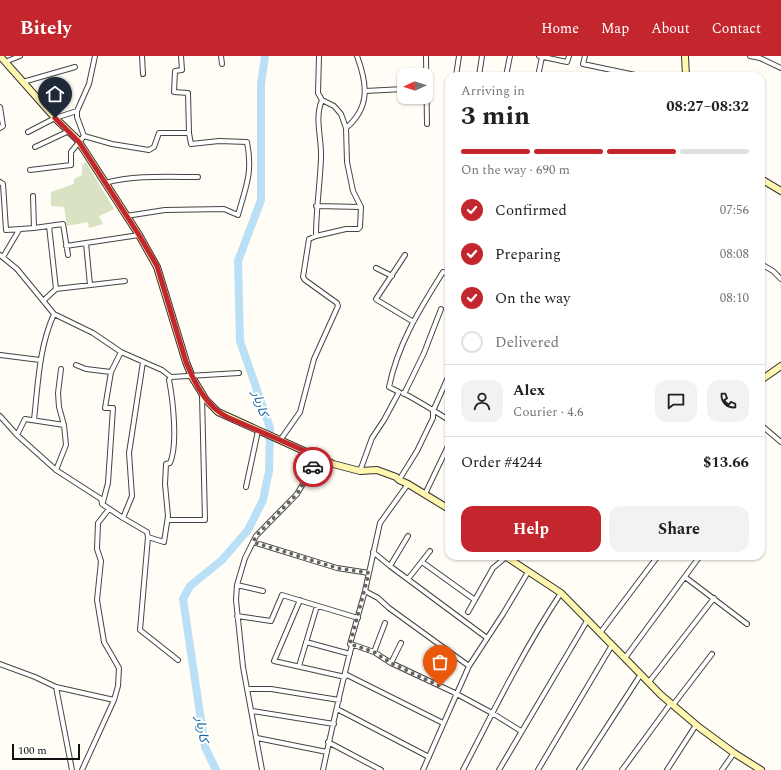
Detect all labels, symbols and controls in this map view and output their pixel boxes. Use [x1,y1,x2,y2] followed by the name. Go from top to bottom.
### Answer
[20,14,72,43] text: Bitely
[541,18,579,39] text: Home
[601,18,629,39] text: Map
[651,18,690,39] text: About
[712,18,761,39] text: Contact
[397,68,433,104] north arrow
[397,68,433,104] map controls
[38,77,72,118] pin
[461,81,525,101] text: Arriving in
[44,83,66,105] icon: home
[666,95,749,118] text: 08:27–08:32
[461,96,530,136] text: 3 min
[461,160,570,180] text: On the way · 690 m
[461,199,483,221] icon: check
[495,199,567,222] text: Confirmed
[720,200,749,220] text: 07:56
[461,243,483,265] icon: check
[495,243,561,266] text: Preparing
[720,244,749,264] text: 08:08
[461,287,483,309] icon: check
[495,287,570,310] text: On the way
[720,288,749,308] text: 08:10
[495,331,559,354] text: Delivered
[513,379,545,402] text: Alex
[461,380,503,422] button: person
[655,380,697,422] button: chat
[707,380,749,422] button: phone
[246,387,274,421] water label: کاربار
[513,402,583,422] text: Courier · 4.6
[293,447,333,487] courier
[461,451,542,474] text: Order #4244
[703,451,749,474] text: $13.66
[302,456,324,478] icon: car
[461,506,601,552] button: Help
[609,506,749,552] button: Share
[423,645,457,686] pin
[429,651,451,673] icon: bag
[190,714,215,746] water label: کاربار
[12,742,80,761] scale bar
[18,742,47,759] text: 100 m

